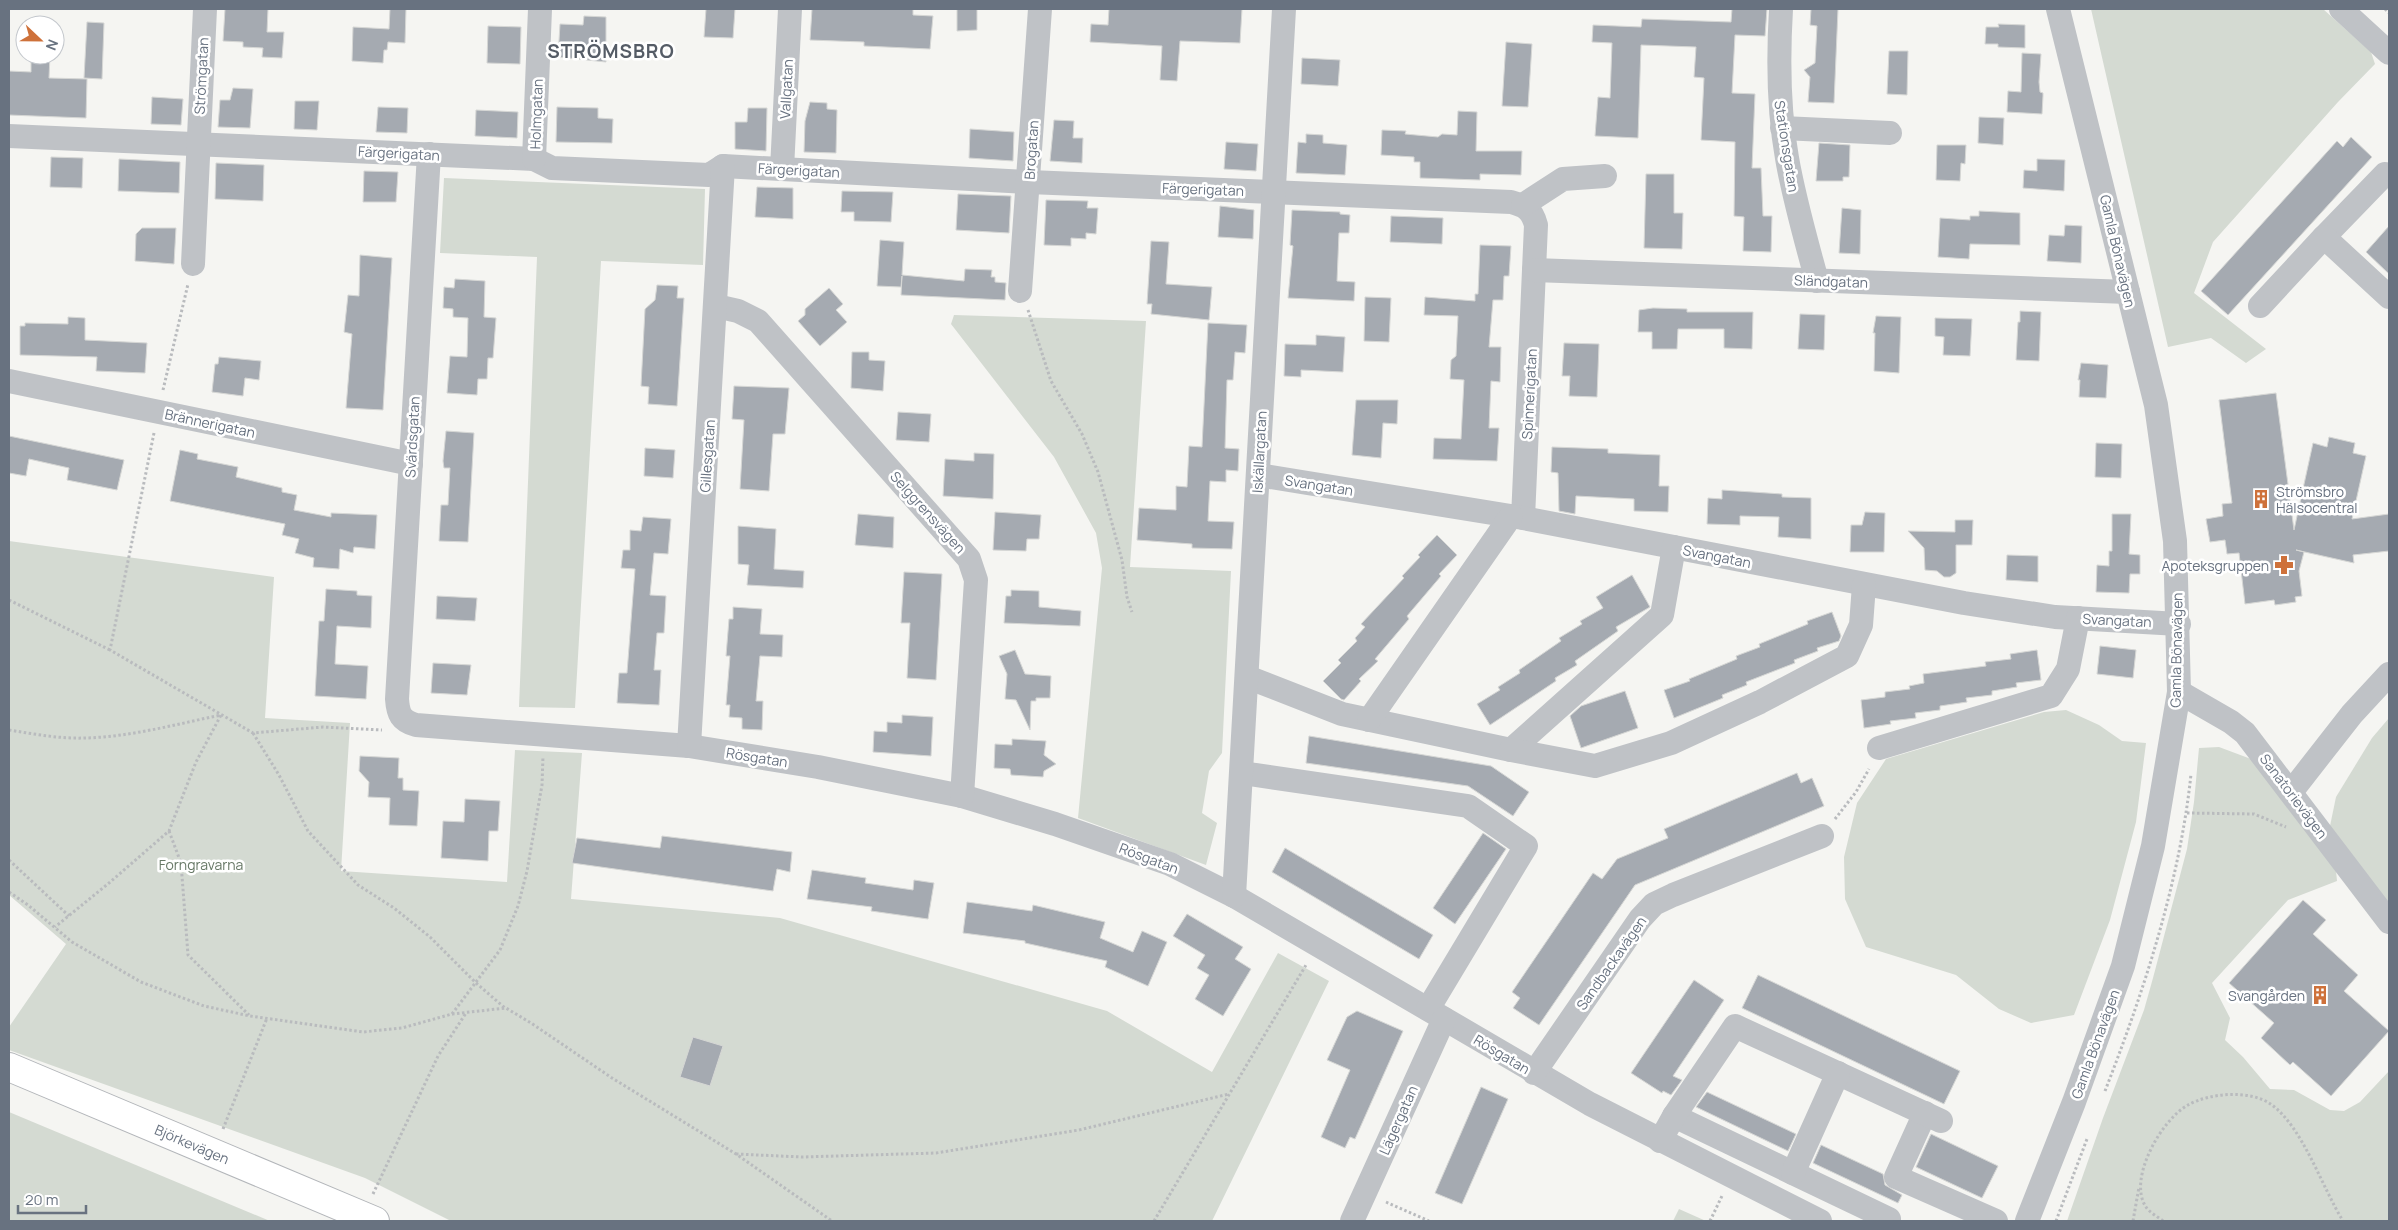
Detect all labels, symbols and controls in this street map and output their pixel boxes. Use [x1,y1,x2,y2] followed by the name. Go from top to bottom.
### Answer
[15,15,65,65] north arrow
[42,37,63,53] text: N
[189,37,213,115] street label: Strömgatan
[547,38,675,64] district label: STRÖMSBRO
[775,59,797,119] street label: Vallgatan
[525,78,547,150] street label: Holmgatan
[1770,99,1804,193] street label: Stationsgatan
[1019,120,1043,180] street label: Brogatan
[358,141,440,165] street label: Färgerigatan
[758,158,840,182] street label: Färgerigatan
[1162,178,1244,200] street label: Färgerigatan
[2096,193,2140,309] street label: Gamla Bönavägen
[1794,270,1868,292] street label: Sländgatan
[1517,348,1541,440] street label: Spinnerigatan
[400,396,424,478] street label: Svärdsgatan
[163,404,257,442] street label: Brännerigatan
[1247,410,1271,494] street label: Iskällargatan
[695,419,719,493] street label: Gillesgatan
[886,467,970,557] street label: Selggrensvägen
[1283,470,1355,500] street label: Svangatan
[2276,482,2358,517] place label: Strömsbro Hälsocentral
[2250,488,2272,510] building icon: Strömsbro Hälsocentral
[1681,540,1753,572] street label: Svangatan
[2273,554,2295,576] pharmacy icon: Apoteksgruppen
[2161,556,2269,575] place label: Apoteksgruppen
[2165,592,2187,708] street label: Gamla Bönavägen
[2082,609,2152,631] street label: Svangatan
[725,743,789,771] street label: Rösgatan
[2256,750,2332,842] street label: Sanatorievägen
[1117,838,1181,878] street label: Rösgatan
[159,855,243,874] park label: Forngravarna
[1572,912,1650,1014] street label: Sandbackavägen
[2309,984,2331,1006] building icon: Svangården
[2228,986,2305,1005] place label: Svangården
[2066,987,2124,1101] street label: Gamla Bönavägen
[1470,1030,1534,1078] street label: Rösgatan
[1374,1082,1422,1158] street label: Lägergatan
[152,1120,232,1168] street label: Björkevägen
[18,1182,85,1214] scale bar
[25,1189,58,1210] text: 20 m

